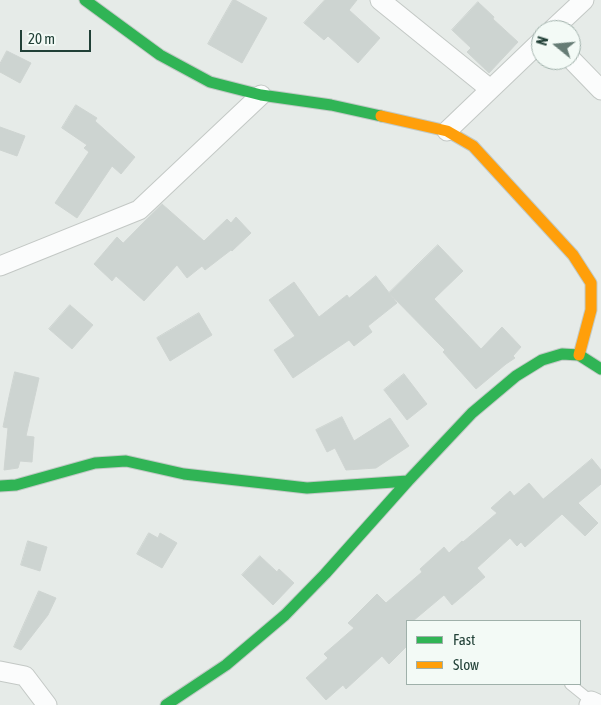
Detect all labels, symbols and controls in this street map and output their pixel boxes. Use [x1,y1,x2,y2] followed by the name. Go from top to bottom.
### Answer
[22,20,94,52] scale bar
[531,20,581,70] north arrow
[28,30,55,47] text: 20 m
[534,35,551,47] text: N
[406,620,581,685] legend
[453,631,475,648] text: Fast
[453,656,479,673] text: Slow

